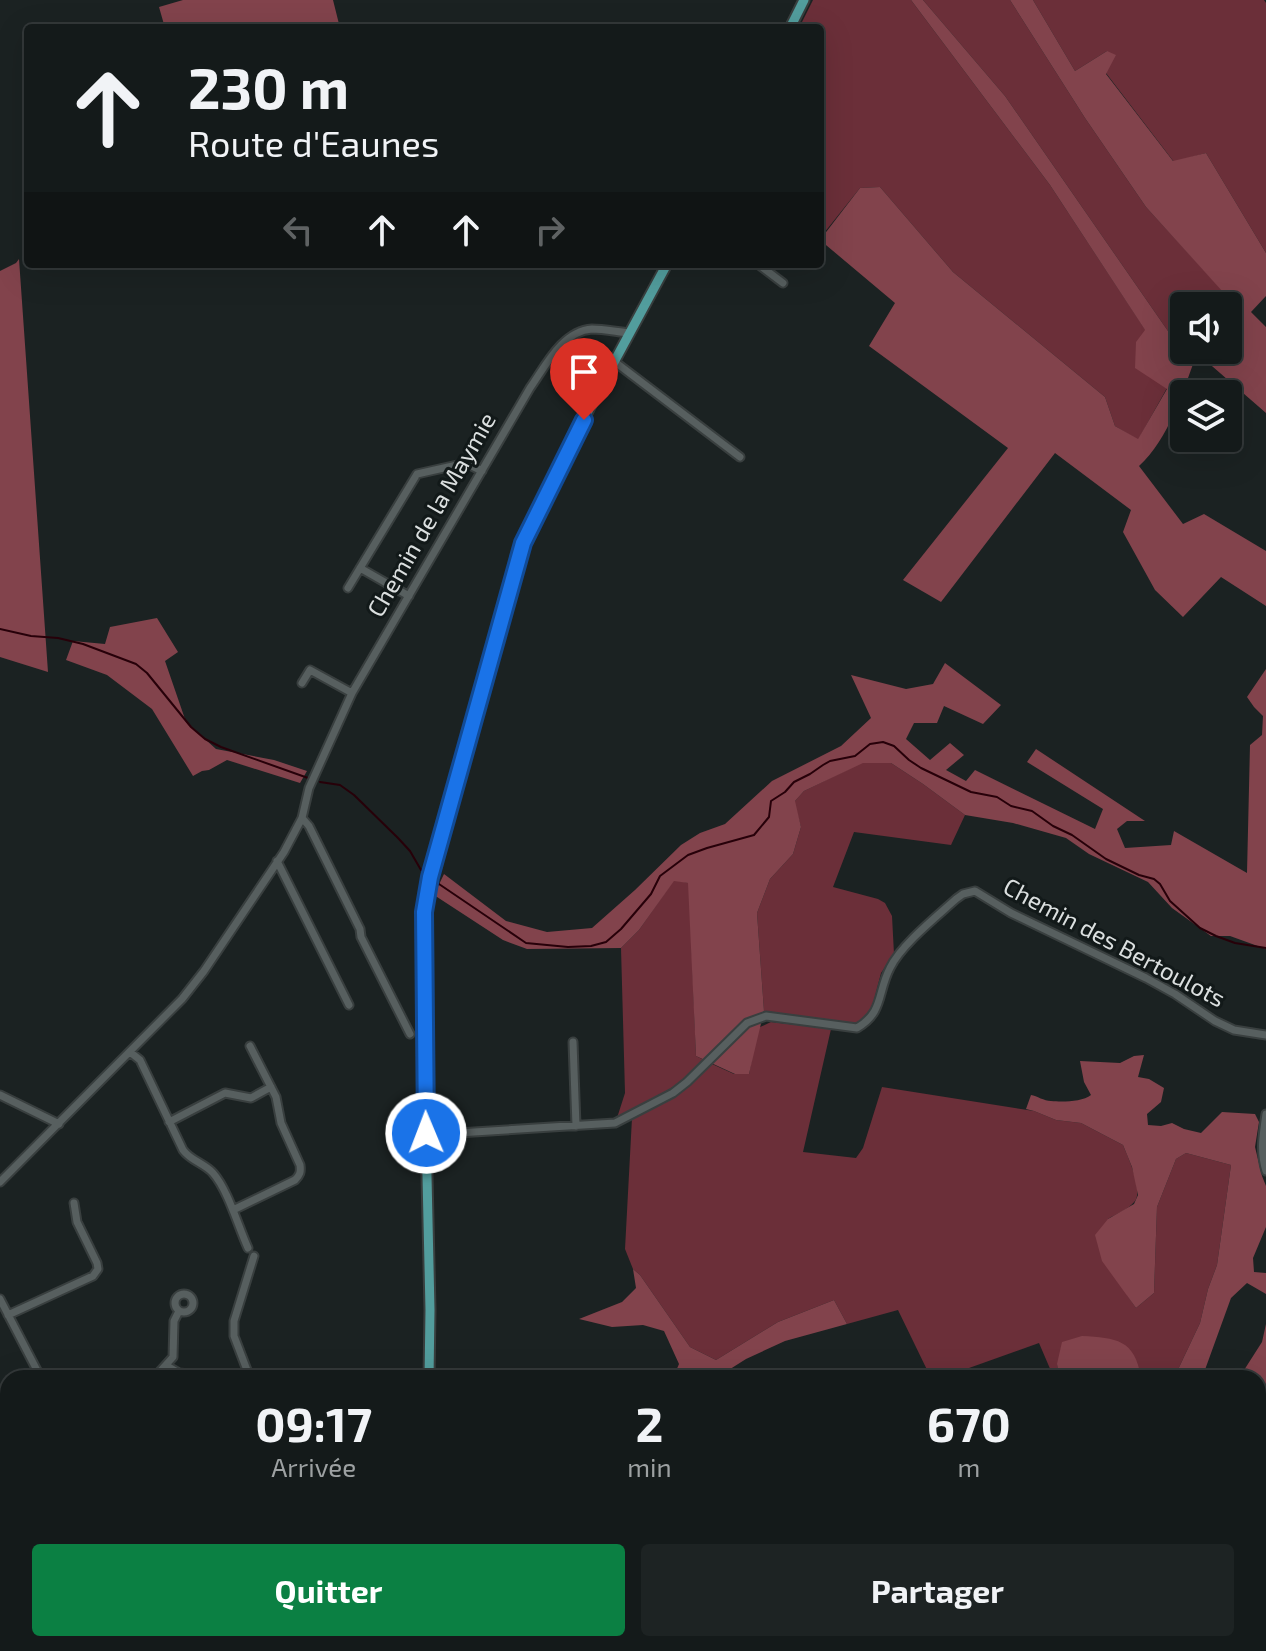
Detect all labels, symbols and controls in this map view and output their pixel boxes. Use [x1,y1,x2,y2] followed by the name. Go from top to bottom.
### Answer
[188,53,349,120] text: 230 m
[56,56,160,160] icon: ahead
[188,121,439,164] text: Route d'Eaunes
[276,208,320,252] icon: left
[360,208,404,252] icon: ahead
[444,208,488,252] icon: ahead
[528,208,572,252] icon: right
[1170,292,1242,452] map controls
[1170,292,1242,364] button: sound
[550,338,618,420] pin
[562,350,606,394] icon: arrive
[1170,380,1242,452] button: layers
[360,407,501,622] street label: Chemin de la Maymie
[999,871,1231,1012] street label: Chemin des Bertoulots
[384,1091,468,1175] position arrow
[255,1394,372,1452] text: 09:17
[636,1394,663,1452] text: 2
[927,1394,1011,1452] text: 670
[271,1451,356,1482] text: Arrivée
[627,1451,672,1482] text: min
[957,1451,980,1482] text: m
[32,1544,625,1636] button: Quitter
[641,1544,1234,1636] button: Partager

